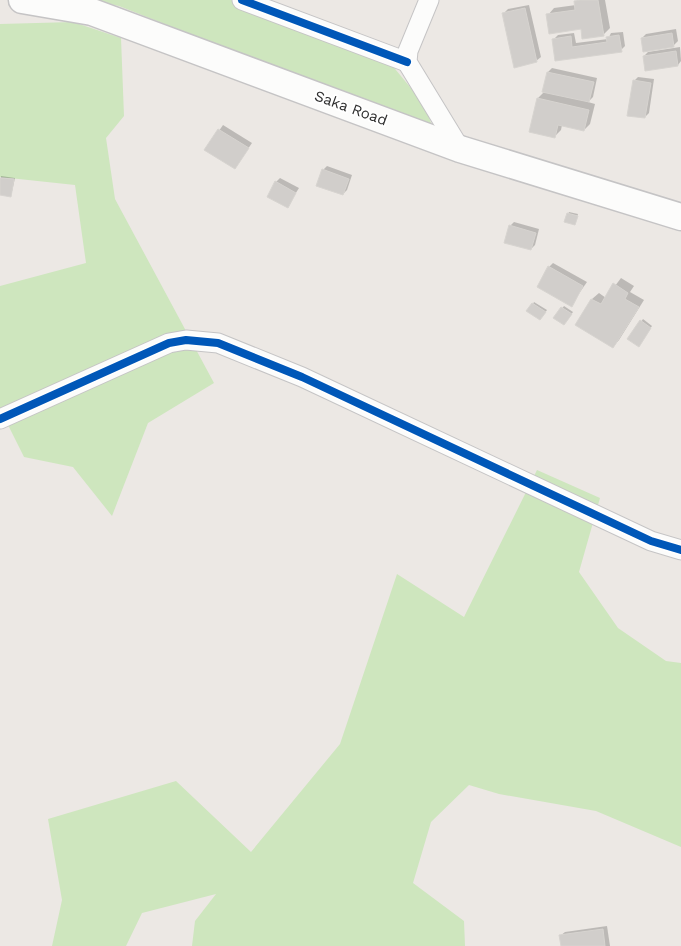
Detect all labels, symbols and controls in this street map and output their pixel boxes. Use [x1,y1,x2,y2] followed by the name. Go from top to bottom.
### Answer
[312,87,390,129] street label: Saka Road

